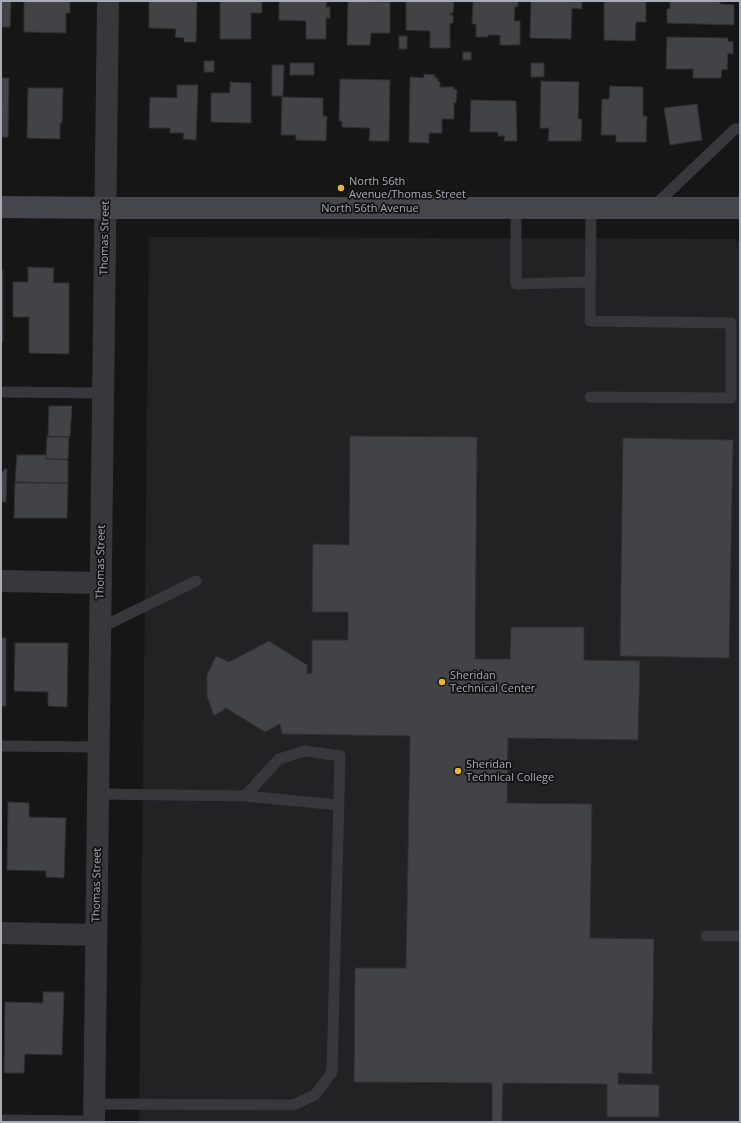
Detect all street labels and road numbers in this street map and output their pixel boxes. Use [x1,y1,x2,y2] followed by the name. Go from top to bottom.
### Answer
[98,201,112,275] street label: Thomas Street
[321,202,419,216] street label: North 56th Avenue
[94,525,108,599] street label: Thomas Street
[90,848,104,922] street label: Thomas Street

